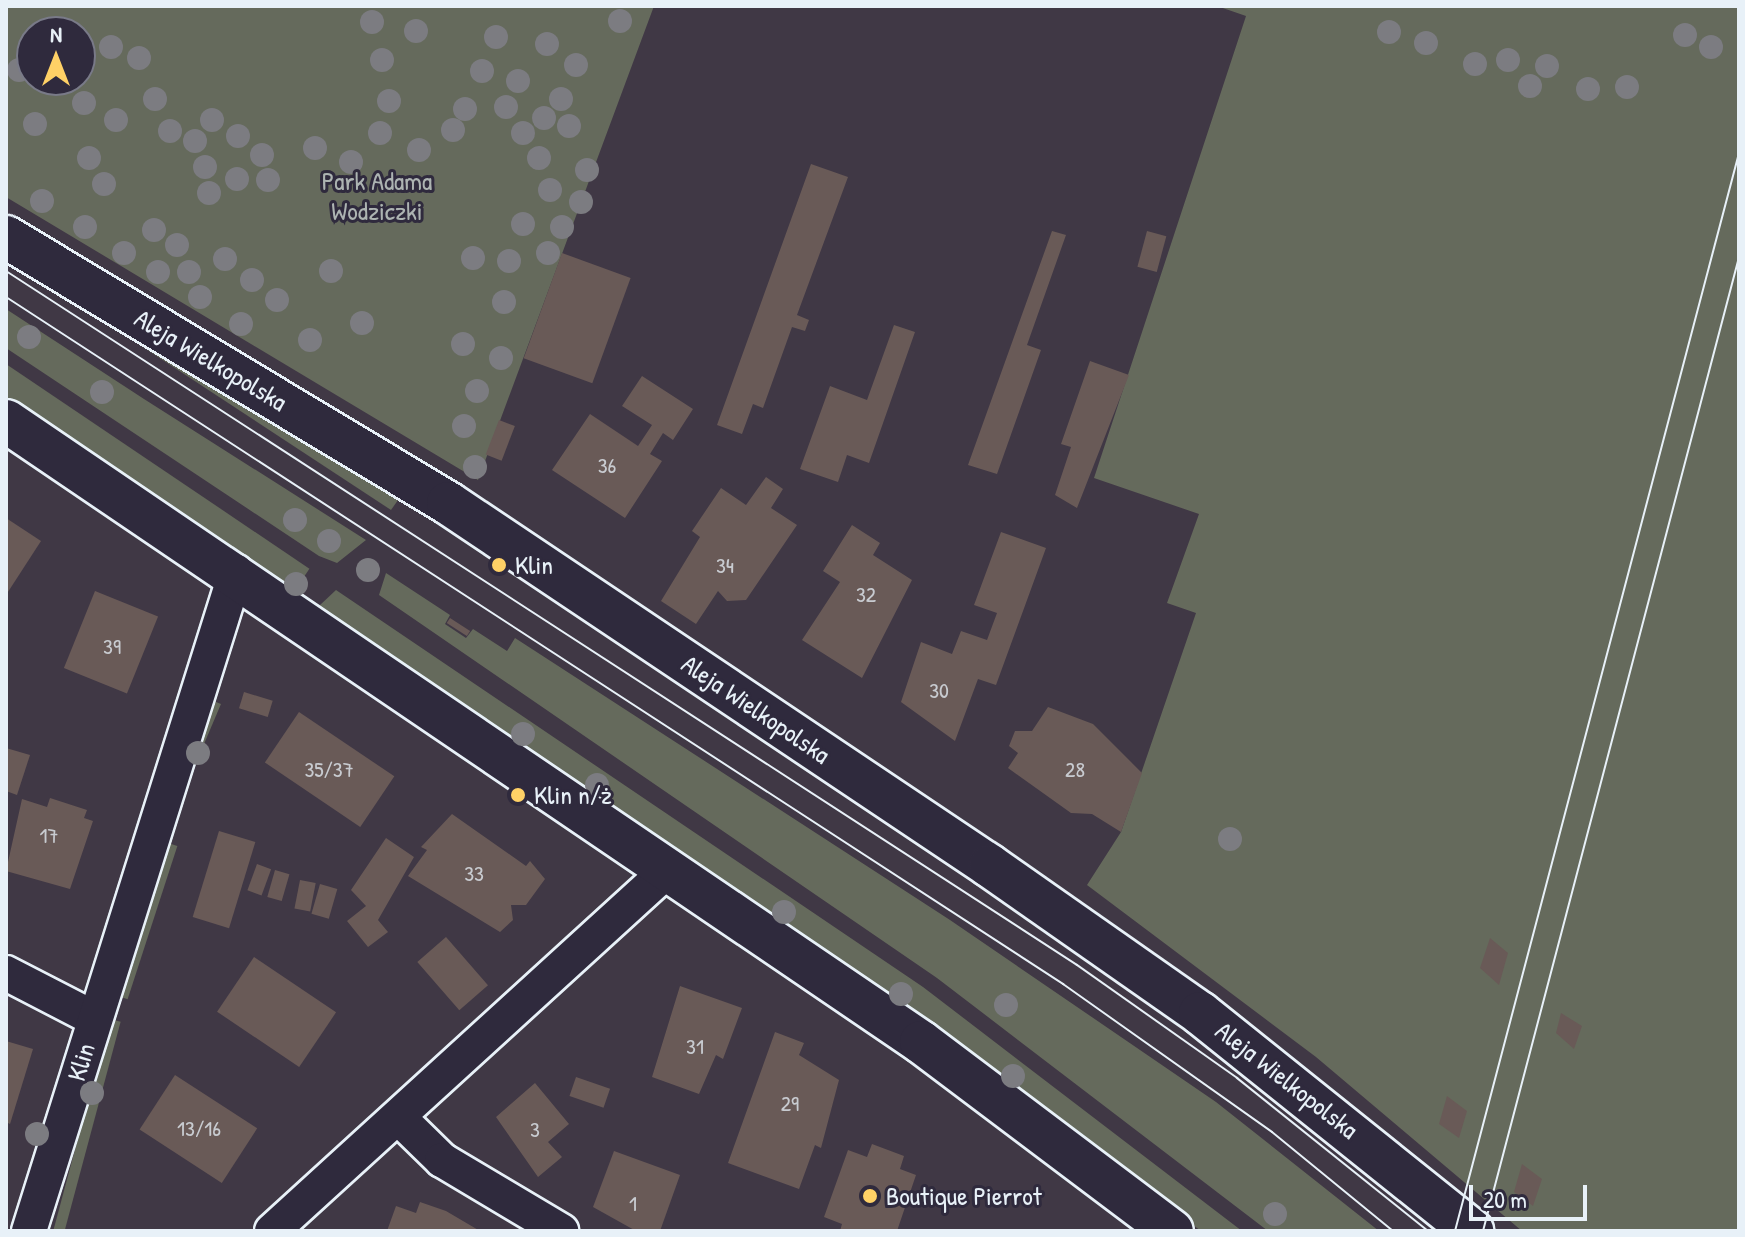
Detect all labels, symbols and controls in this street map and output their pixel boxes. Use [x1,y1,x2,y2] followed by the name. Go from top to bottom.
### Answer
[16,16,96,96] north arrow
[50,19,62,49] text: N
[322,165,432,226] park label: Park Adama Wodziczki
[129,302,293,418] street label: Aleja Wielkopolska
[598,453,616,479] house number: 36
[515,549,553,581] place label: Klin
[716,553,734,579] house number: 34
[490,556,508,574] marker: Klin
[856,582,876,608] house number: 32
[103,634,121,660] house number: 39
[676,648,836,770] street label: Aleja Wielkopolska
[929,678,949,704] house number: 30
[304,757,354,783] house number: 35/37
[1065,757,1085,783] house number: 28
[534,779,612,811] place label: Klin n/ż
[509,786,527,804] marker: Klin n/ż
[40,823,58,849] house number: 17
[464,861,484,887] house number: 33
[1210,1015,1364,1145] street label: Aleja Wielkopolska
[686,1034,704,1060] house number: 31
[61,1039,101,1085] street label: Klin
[781,1091,799,1117] house number: 29
[177,1116,221,1142] house number: 13/16
[530,1117,540,1143] house number: 3
[1473,1169,1591,1219] scale bar
[886,1180,1042,1212] place label: Boutique Pierrot
[1483,1183,1527,1215] text: 20 m
[861,1187,879,1205] marker: Boutique Pierrot
[629,1191,637,1217] house number: 1

